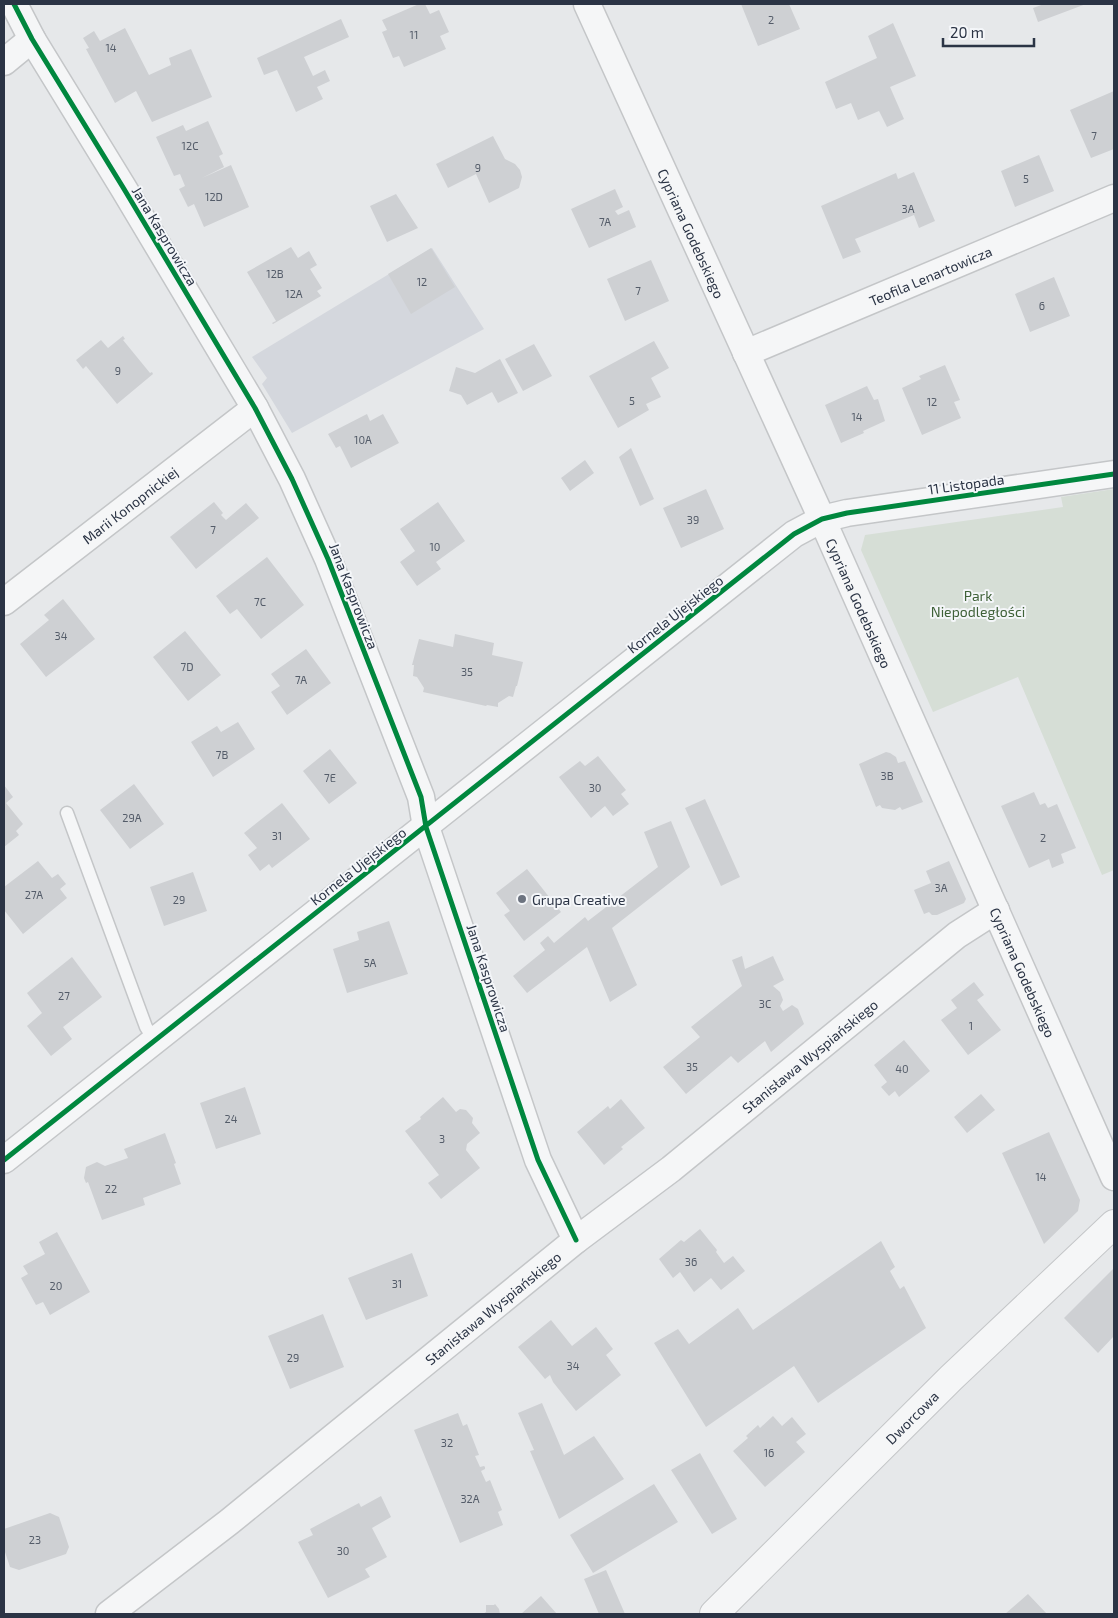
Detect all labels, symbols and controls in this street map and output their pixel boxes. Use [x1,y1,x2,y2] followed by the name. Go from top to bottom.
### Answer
[768,13,774,26] house number: 2
[943,15,1034,47] scale bar
[950,23,984,41] text: 20 m
[410,28,418,41] house number: 11
[105,41,117,54] house number: 14
[1091,129,1097,142] house number: 7
[182,139,198,152] house number: 12C
[475,161,481,174] house number: 9
[655,166,729,301] street label: Cypriana Godebskiego
[1023,172,1029,185] house number: 5
[129,183,201,289] street label: Jana Kasprowicza
[205,190,223,203] house number: 12D
[902,202,915,215] house number: 3A
[599,215,611,228] house number: 7A
[866,242,994,309] street label: Teofila Lenartowicza
[266,267,284,280] house number: 12B
[417,275,427,288] house number: 12
[635,284,641,297] house number: 7
[285,287,303,300] house number: 12A
[1039,299,1045,312] house number: 6
[115,364,121,377] house number: 9
[629,394,635,407] house number: 5
[927,395,937,408] house number: 12
[851,410,863,423] house number: 14
[354,433,372,446] house number: 10A
[79,463,181,547] street label: Marii Konopnickiej
[927,470,1005,498] street label: 11 Listopada
[687,513,699,526] house number: 39
[210,523,216,536] house number: 7
[823,535,896,671] street label: Cypriana Godebskiego
[326,540,382,652] street label: Jana Kasprowicza
[429,540,441,553] house number: 10
[624,571,726,657] street label: Kornela Ujejskiego
[931,587,1025,620] park label: Park Niepodległości
[254,595,266,608] house number: 7C
[55,629,68,642] house number: 34
[181,660,193,673] house number: 7D
[461,665,473,678] house number: 35
[295,673,307,686] house number: 7A
[216,748,228,761] house number: 7B
[881,769,894,782] house number: 3B
[324,771,336,784] house number: 7E
[589,781,601,794] house number: 30
[122,811,142,824] house number: 29A
[307,823,409,909] street label: Kornela Ujejskiego
[272,829,282,842] house number: 31
[1040,831,1046,844] house number: 2
[935,881,948,894] house number: 3A
[25,888,43,901] house number: 27A
[532,891,626,908] place label: Grupa Creative
[173,893,185,906] house number: 29
[516,893,528,905] marker: Grupa Creative
[987,905,1059,1040] street label: Cypriana Godebskiego
[464,922,514,1034] street label: Jana Kasprowicza
[364,956,377,969] house number: 5A
[58,989,70,1002] house number: 27
[738,995,881,1116] street label: Stanisława Wyspiańskiego
[759,997,771,1010] house number: 3C
[969,1019,973,1032] house number: 1
[686,1060,698,1073] house number: 35
[895,1062,909,1075] house number: 40
[225,1112,238,1125] house number: 24
[439,1132,445,1145] house number: 3
[1035,1170,1047,1183] house number: 14
[105,1182,117,1195] house number: 22
[421,1247,564,1368] street label: Stanisława Wyspiańskiego
[685,1255,697,1268] house number: 36
[392,1277,402,1290] house number: 31
[50,1279,62,1292] house number: 20
[287,1351,299,1364] house number: 29
[567,1359,580,1372] house number: 34
[882,1387,942,1447] street label: Dworcowa
[441,1436,453,1449] house number: 32
[764,1446,774,1459] house number: 16
[460,1492,480,1505] house number: 32A
[29,1533,41,1546] house number: 23
[337,1544,349,1557] house number: 30

